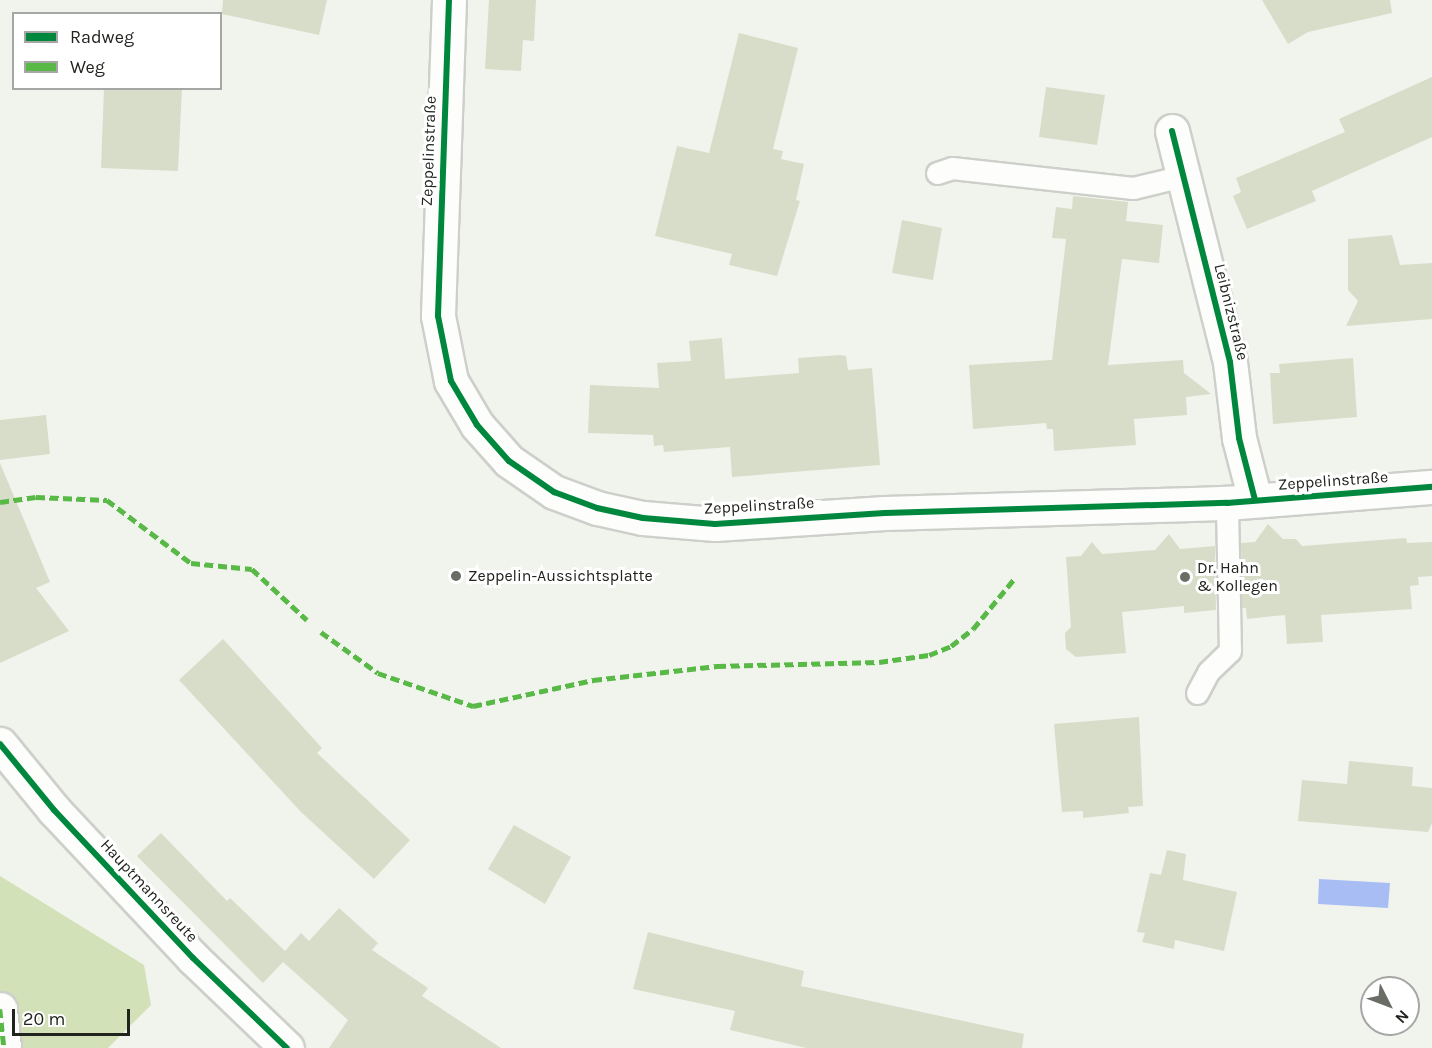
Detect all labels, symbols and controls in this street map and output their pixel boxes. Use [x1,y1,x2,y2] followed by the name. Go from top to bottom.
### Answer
[12,12,222,90] legend
[70,26,134,48] text: Radweg
[70,56,105,78] text: Weg
[417,95,441,207] street label: Zeppelinstraße
[1210,262,1252,362] street label: Leibnizstraße
[1277,468,1389,494] street label: Zeppelinstraße
[703,494,815,518] street label: Zeppelinstraße
[1197,558,1278,596] place label: Dr. Hahn & Kollegen
[468,566,653,586] place label: Zeppelin-Aussichtsplatte
[449,569,463,583] marker: Zeppelin-Aussichtsplatte
[1178,570,1192,584] marker: Dr. Hahn & Kollegen
[96,835,202,947] street label: Hauptmannsreute
[1360,976,1420,1036] north arrow
[15,997,134,1035] scale bar
[1391,1006,1413,1028] text: N
[23,1008,65,1030] text: 20 m

